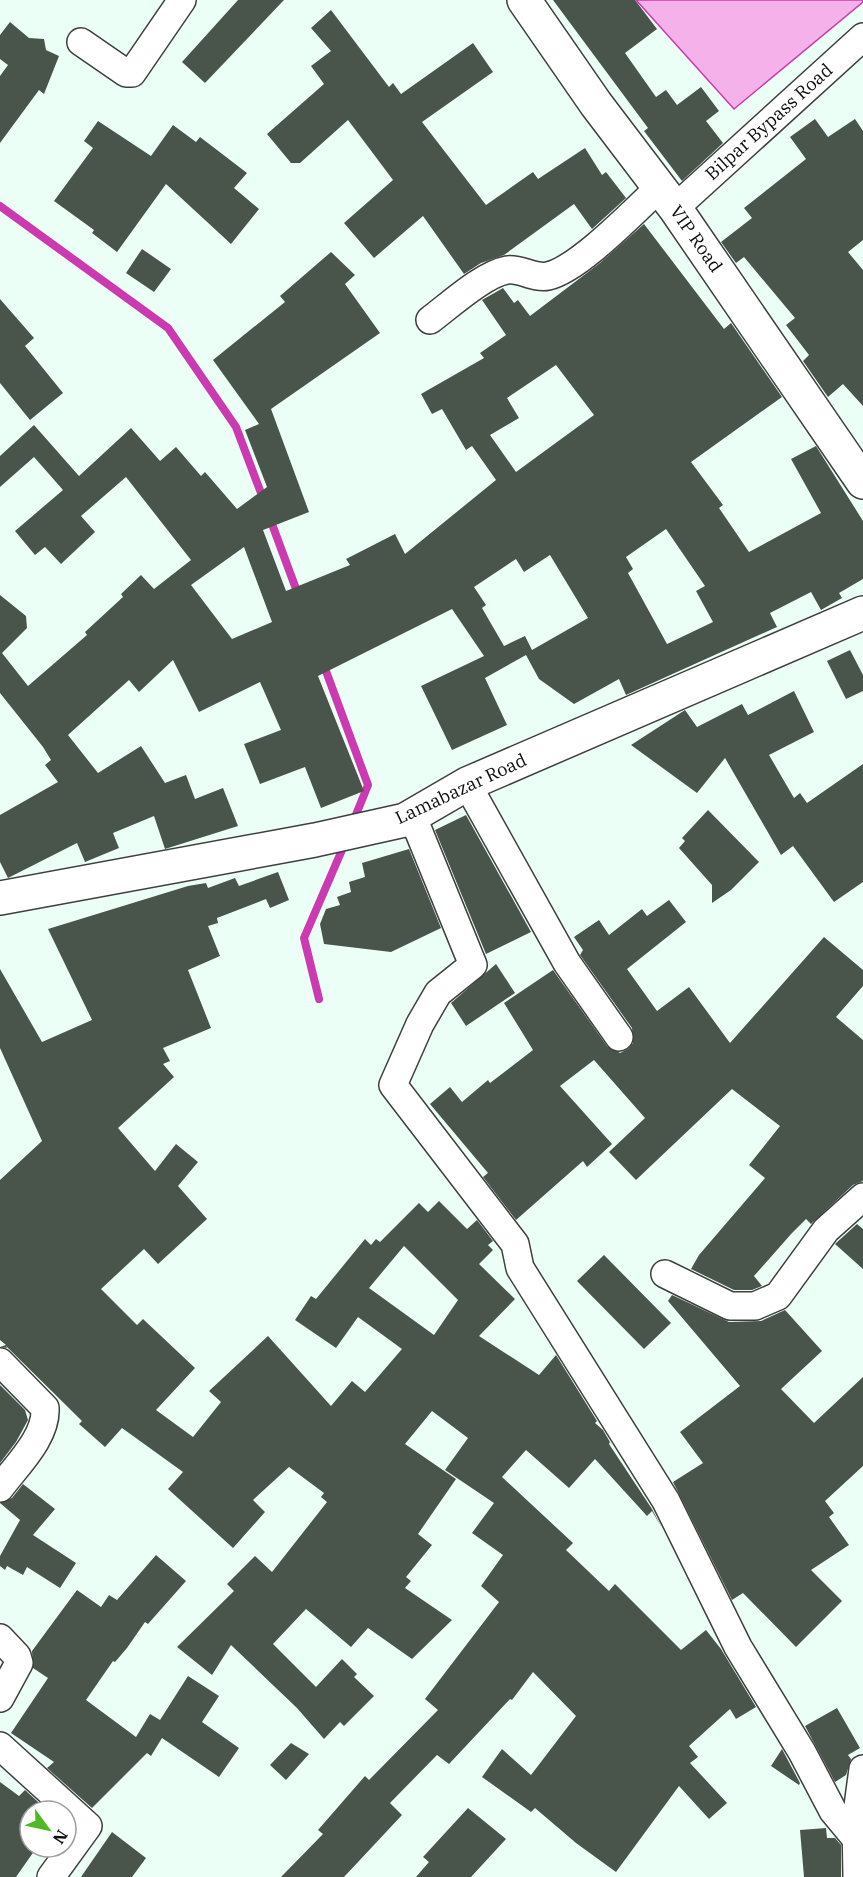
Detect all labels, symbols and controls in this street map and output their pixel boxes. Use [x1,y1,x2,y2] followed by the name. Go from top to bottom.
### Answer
[700,58,837,185] street label: Bilpar Bypass Road
[665,201,728,277] street label: VIP Road
[392,748,530,829] street label: Lamabazar Road
[18,1799,78,1859] north arrow
[49,1826,72,1848] text: N

